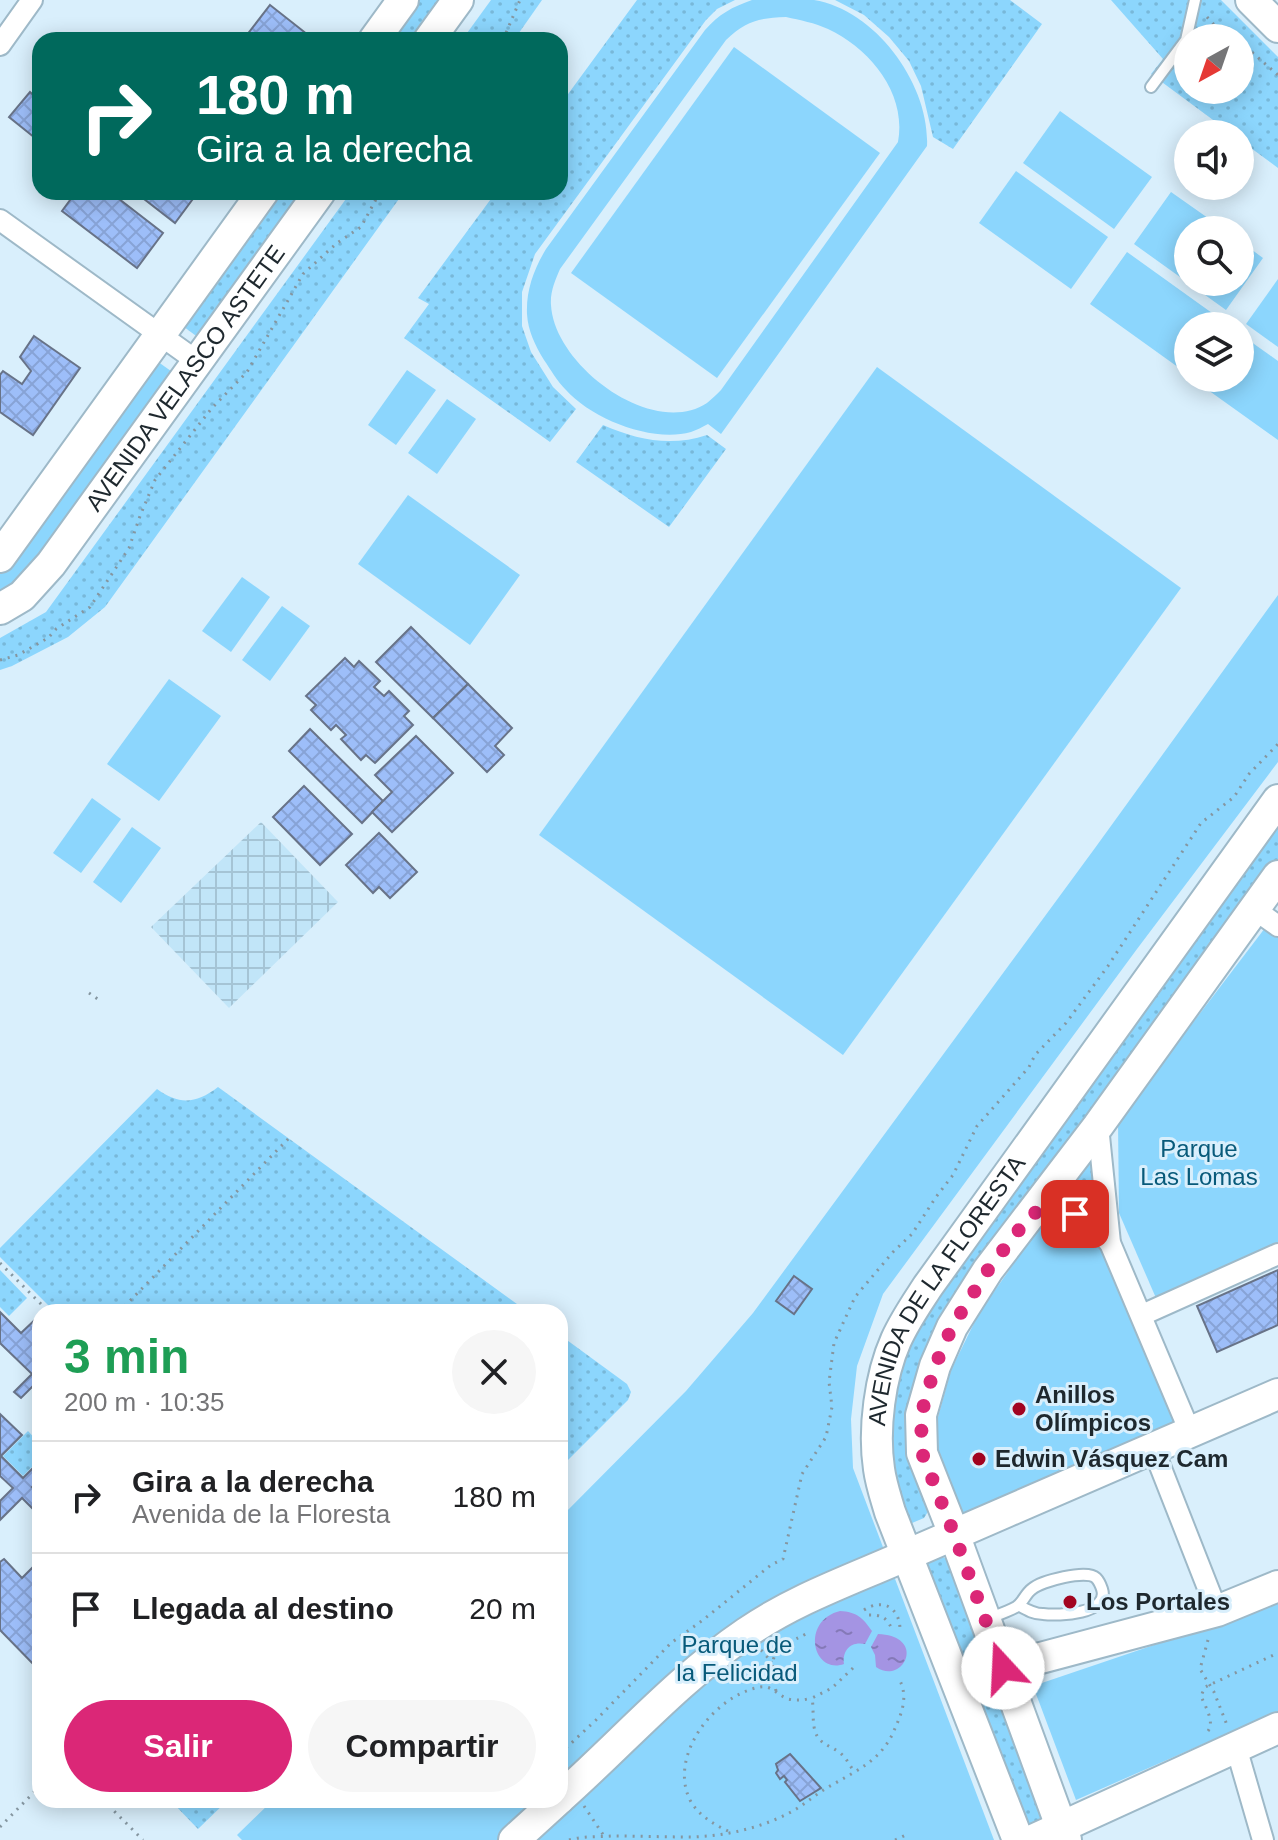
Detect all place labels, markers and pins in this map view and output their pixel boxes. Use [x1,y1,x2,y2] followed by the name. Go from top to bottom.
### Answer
[1041,1180,1109,1248] pin
[1035,1381,1151,1436] place label: Anillos Olímpicos
[1010,1400,1028,1418] marker: Anillos Olímpicos
[995,1445,1228,1472] place label: Edwin Vásquez Cam
[970,1450,988,1468] marker: Edwin Vásquez Cam
[1086,1588,1230,1615] place label: Los Portales
[1061,1593,1079,1611] marker: Los Portales

